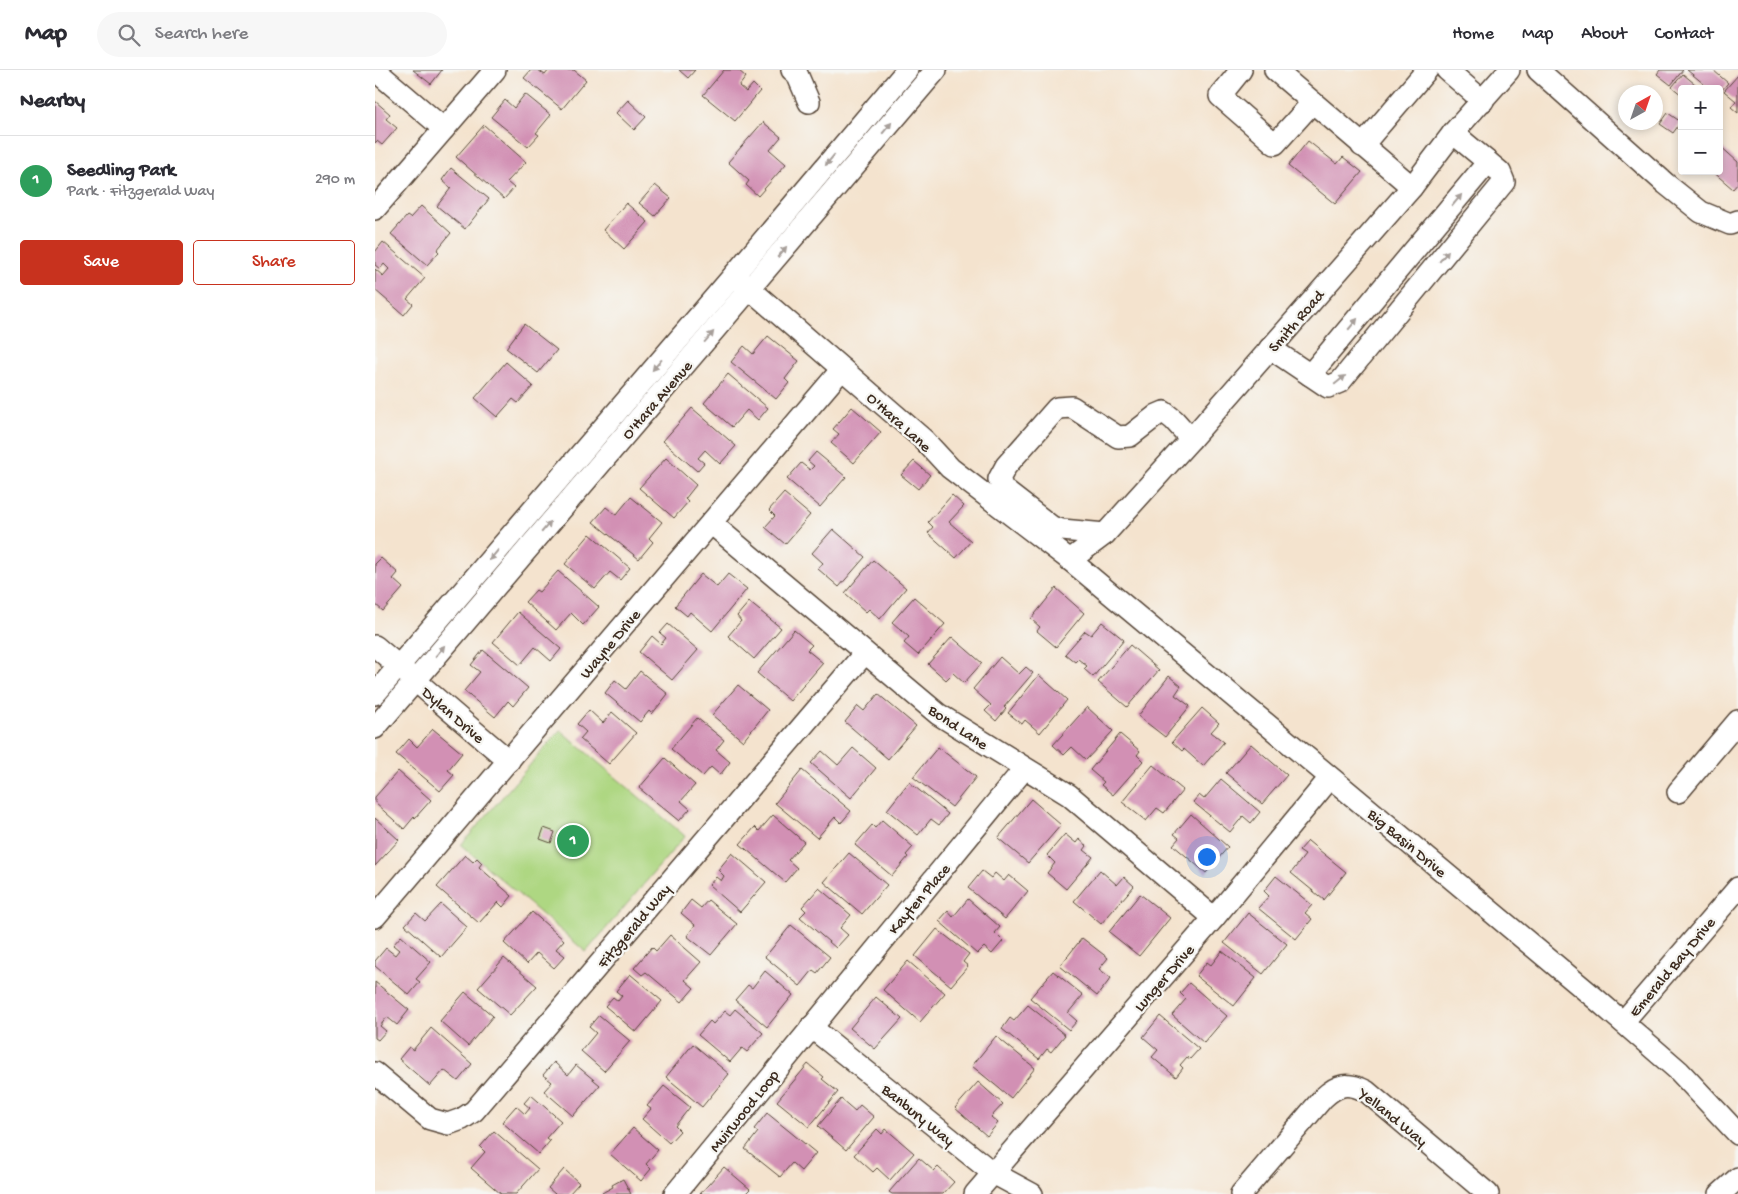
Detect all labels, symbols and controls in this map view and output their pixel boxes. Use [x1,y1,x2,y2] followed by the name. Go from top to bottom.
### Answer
[97,12,447,57] search box
[25,20,67,49] text: Map
[115,21,143,49] icon: search
[155,23,248,46] text: Search here
[1452,24,1494,45] text: Home
[1522,24,1553,45] text: Map
[1581,24,1627,45] text: About
[1655,24,1713,45] text: Contact
[1618,85,1663,130] north arrow
[1678,85,1723,175] map controls
[1678,85,1723,130] button: +
[20,90,85,115] text: Nearby
[881,122,892,134] one-way arrow
[1678,130,1723,175] button: −
[825,154,836,167] one-way arrow
[67,160,175,183] text: Seedling Park
[33,171,39,190] text: 1
[315,171,355,190] text: 290 m
[67,183,214,202] text: Park · Fitzgerald Way
[1452,193,1463,206] one-way arrow
[20,240,183,285] button: Save
[193,240,355,285] button: Share
[776,245,787,258] one-way arrow
[1438,249,1449,262] one-way arrow
[1266,286,1331,357] street label: Smith Road
[1347,318,1358,330] one-way arrow
[703,331,714,344] one-way arrow
[619,357,698,445] street label: O'Hara Avenue
[651,359,663,371] one-way arrow
[1333,374,1346,385] one-way arrow
[861,390,935,458] street label: O'Hara Lane
[540,521,551,534] one-way arrow
[488,548,500,560] one-way arrow
[577,606,647,684] street label: Wayne Drive
[435,644,446,657] one-way arrow
[416,684,488,750] street label: Dylan Drive
[923,701,991,756] street label: Bond Lane
[1362,806,1450,884] street label: Big Basin Drive
[557,822,589,860] pin: 1
[1194,844,1220,870] your location
[886,860,956,940] street label: Kayten Place
[594,881,677,974] street label: Fitzgerald Way
[1626,914,1721,1022] street label: Emerald Bay Drive
[1131,941,1200,1017] street label: Lunger Drive
[707,1067,785,1157] street label: Muirwood Loop
[876,1081,957,1152] street label: Banbury Way
[1352,1084,1430,1152] street label: Yelland Way

